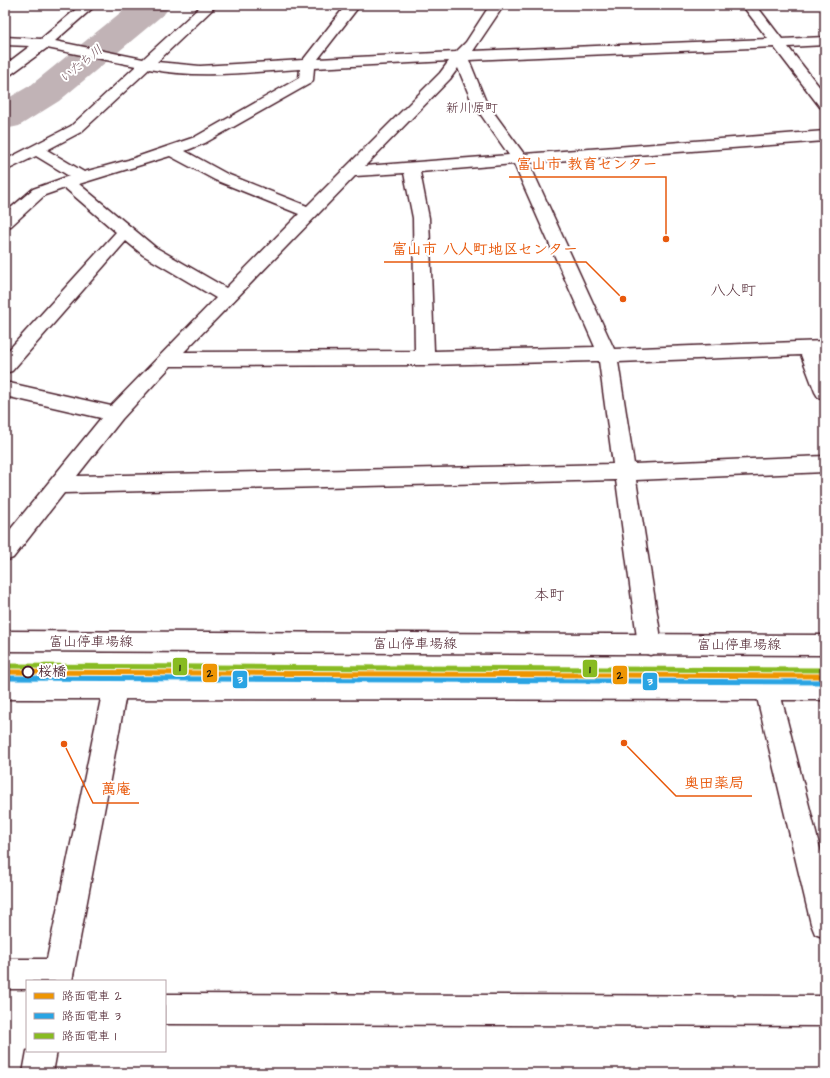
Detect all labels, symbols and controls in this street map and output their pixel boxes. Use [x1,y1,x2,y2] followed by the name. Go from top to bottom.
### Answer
[56,41,106,87] water label: いたち川
[446,99,498,117] district label: 新川原町
[509,150,666,177] callout: 富山市 教育センター
[516,154,658,175] text: 富山市 教育センター
[384,235,586,262] callout: 富山市 八人町地区センター
[392,239,578,260] text: 富山市 八人町地区センター
[710,280,756,301] district label: 八人町
[534,585,565,606] district label: 本町
[49,632,133,652] street label: 富山停車場線
[373,634,457,654] street label: 富山停車場線
[697,635,781,655] street label: 富山停車場線
[172,657,188,676] line badge: 1
[582,659,598,678] line badge: 1
[179,660,181,675] text: 1
[38,662,66,682] place label: 桜橋
[589,662,591,677] text: 1
[202,663,218,683] line badge: 2
[21,665,35,679] marker: 桜橋
[612,665,628,685] line badge: 2
[206,666,214,681] text: 2
[616,668,624,683] text: 2
[232,670,248,689] line badge: 3
[236,672,243,687] text: 3
[642,672,658,691] line badge: 3
[646,674,653,689] text: 3
[676,769,752,796] callout: 奥田薬局
[684,773,744,794] text: 奥田薬局
[93,776,139,803] callout: 萬庵
[101,779,131,800] text: 萬庵
[26,980,166,1052] legend
[62,988,122,1005] text: 路面電車 2
[62,1008,121,1025] text: 路面電車 3
[62,1028,117,1045] text: 路面電車 1

